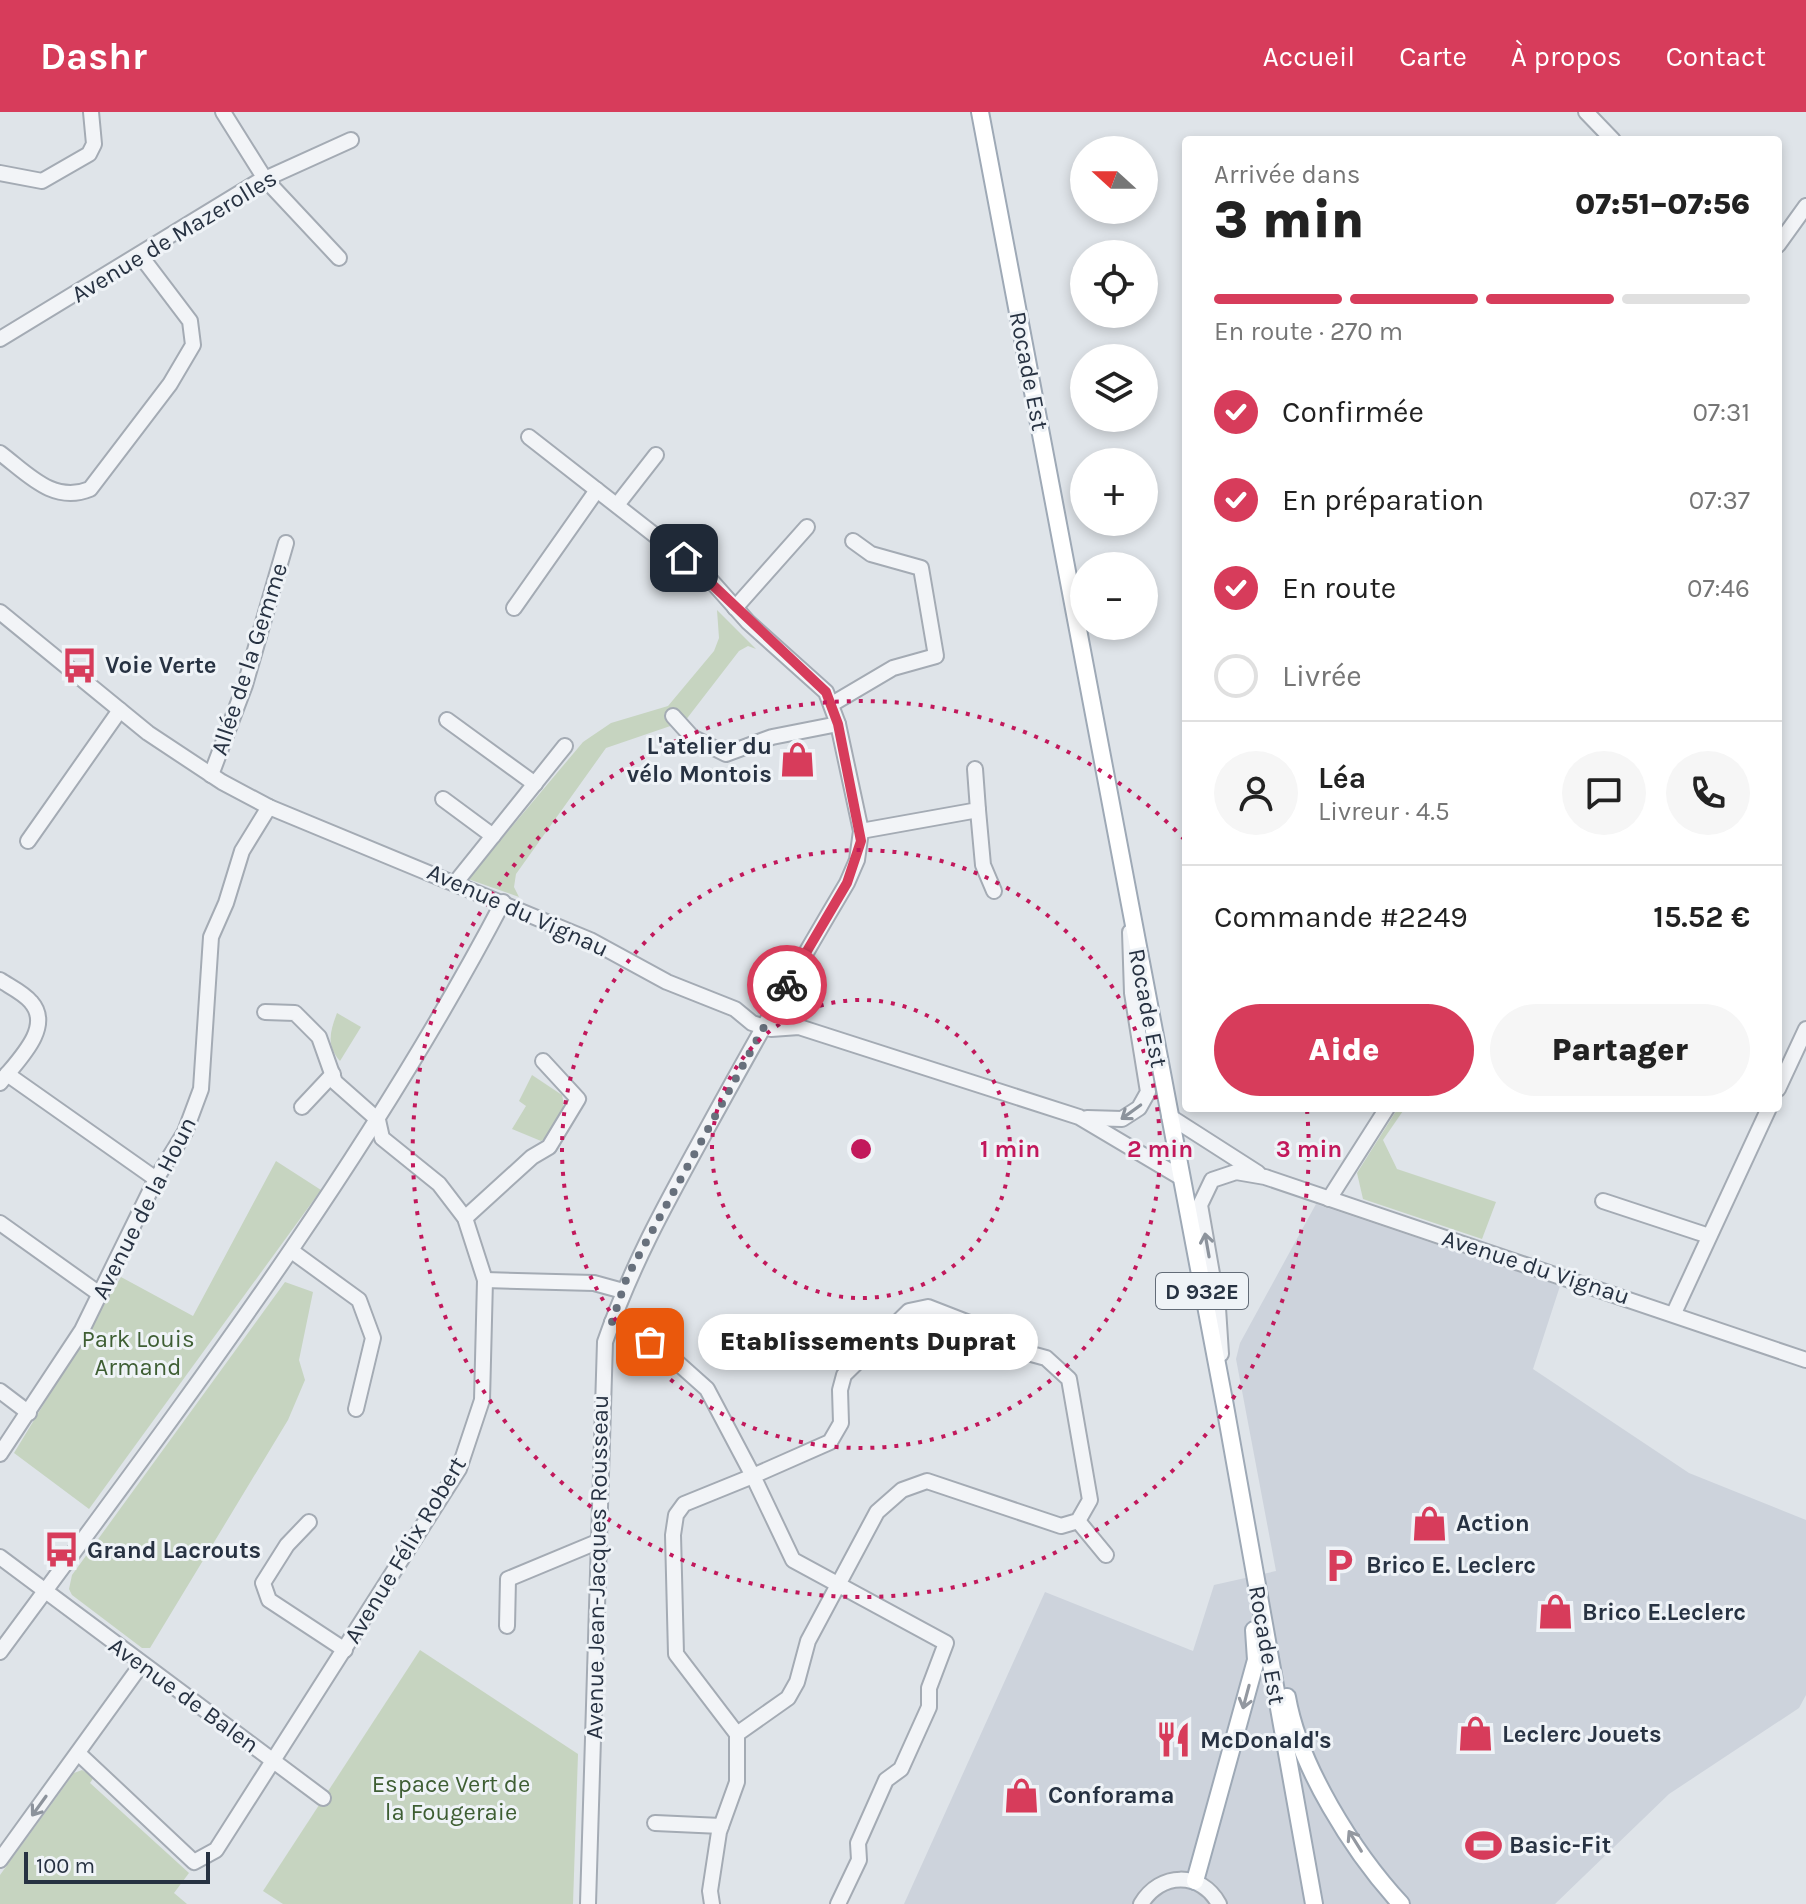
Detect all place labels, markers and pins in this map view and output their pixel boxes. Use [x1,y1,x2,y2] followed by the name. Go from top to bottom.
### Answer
[650,524,718,592] pin
[60,646,98,684] bus stop icon: Voie Verte
[105,651,217,679] place label: Voie Verte
[627,732,772,788] place label: L'atelier du vélo Montois
[779,741,817,779] shop icon: L'atelier du vélo Montois
[847,1135,875,1163] centre of rings
[616,1308,684,1376] pin
[698,1314,1038,1370] callout: Etablissements Duprat
[1411,1504,1449,1542] shop icon: Action
[1456,1509,1530,1537] place label: Action
[42,1531,80,1569] bus stop icon: Grand Lacrouts
[87,1536,261,1564] place label: Grand Lacrouts
[1321,1546,1359,1584] parking icon: Brico E. Leclerc
[1366,1551,1536,1579] place label: Brico E. Leclerc
[1537,1593,1575,1631] shop icon: Brico E.Leclerc
[1582,1598,1746,1626] place label: Brico E.Leclerc
[1457,1715,1495,1753] shop icon: Leclerc Jouets
[1502,1720,1662,1748] place label: Leclerc Jouets
[1155,1721,1193,1759] restaurant icon: McDonald's
[1200,1726,1332,1754] place label: McDonald's
[1003,1776,1041,1814] shop icon: Conforama
[1048,1781,1174,1809] place label: Conforama
[1464,1826,1502,1864] sports icon: Basic-Fit
[1509,1831,1611,1859] place label: Basic-Fit

